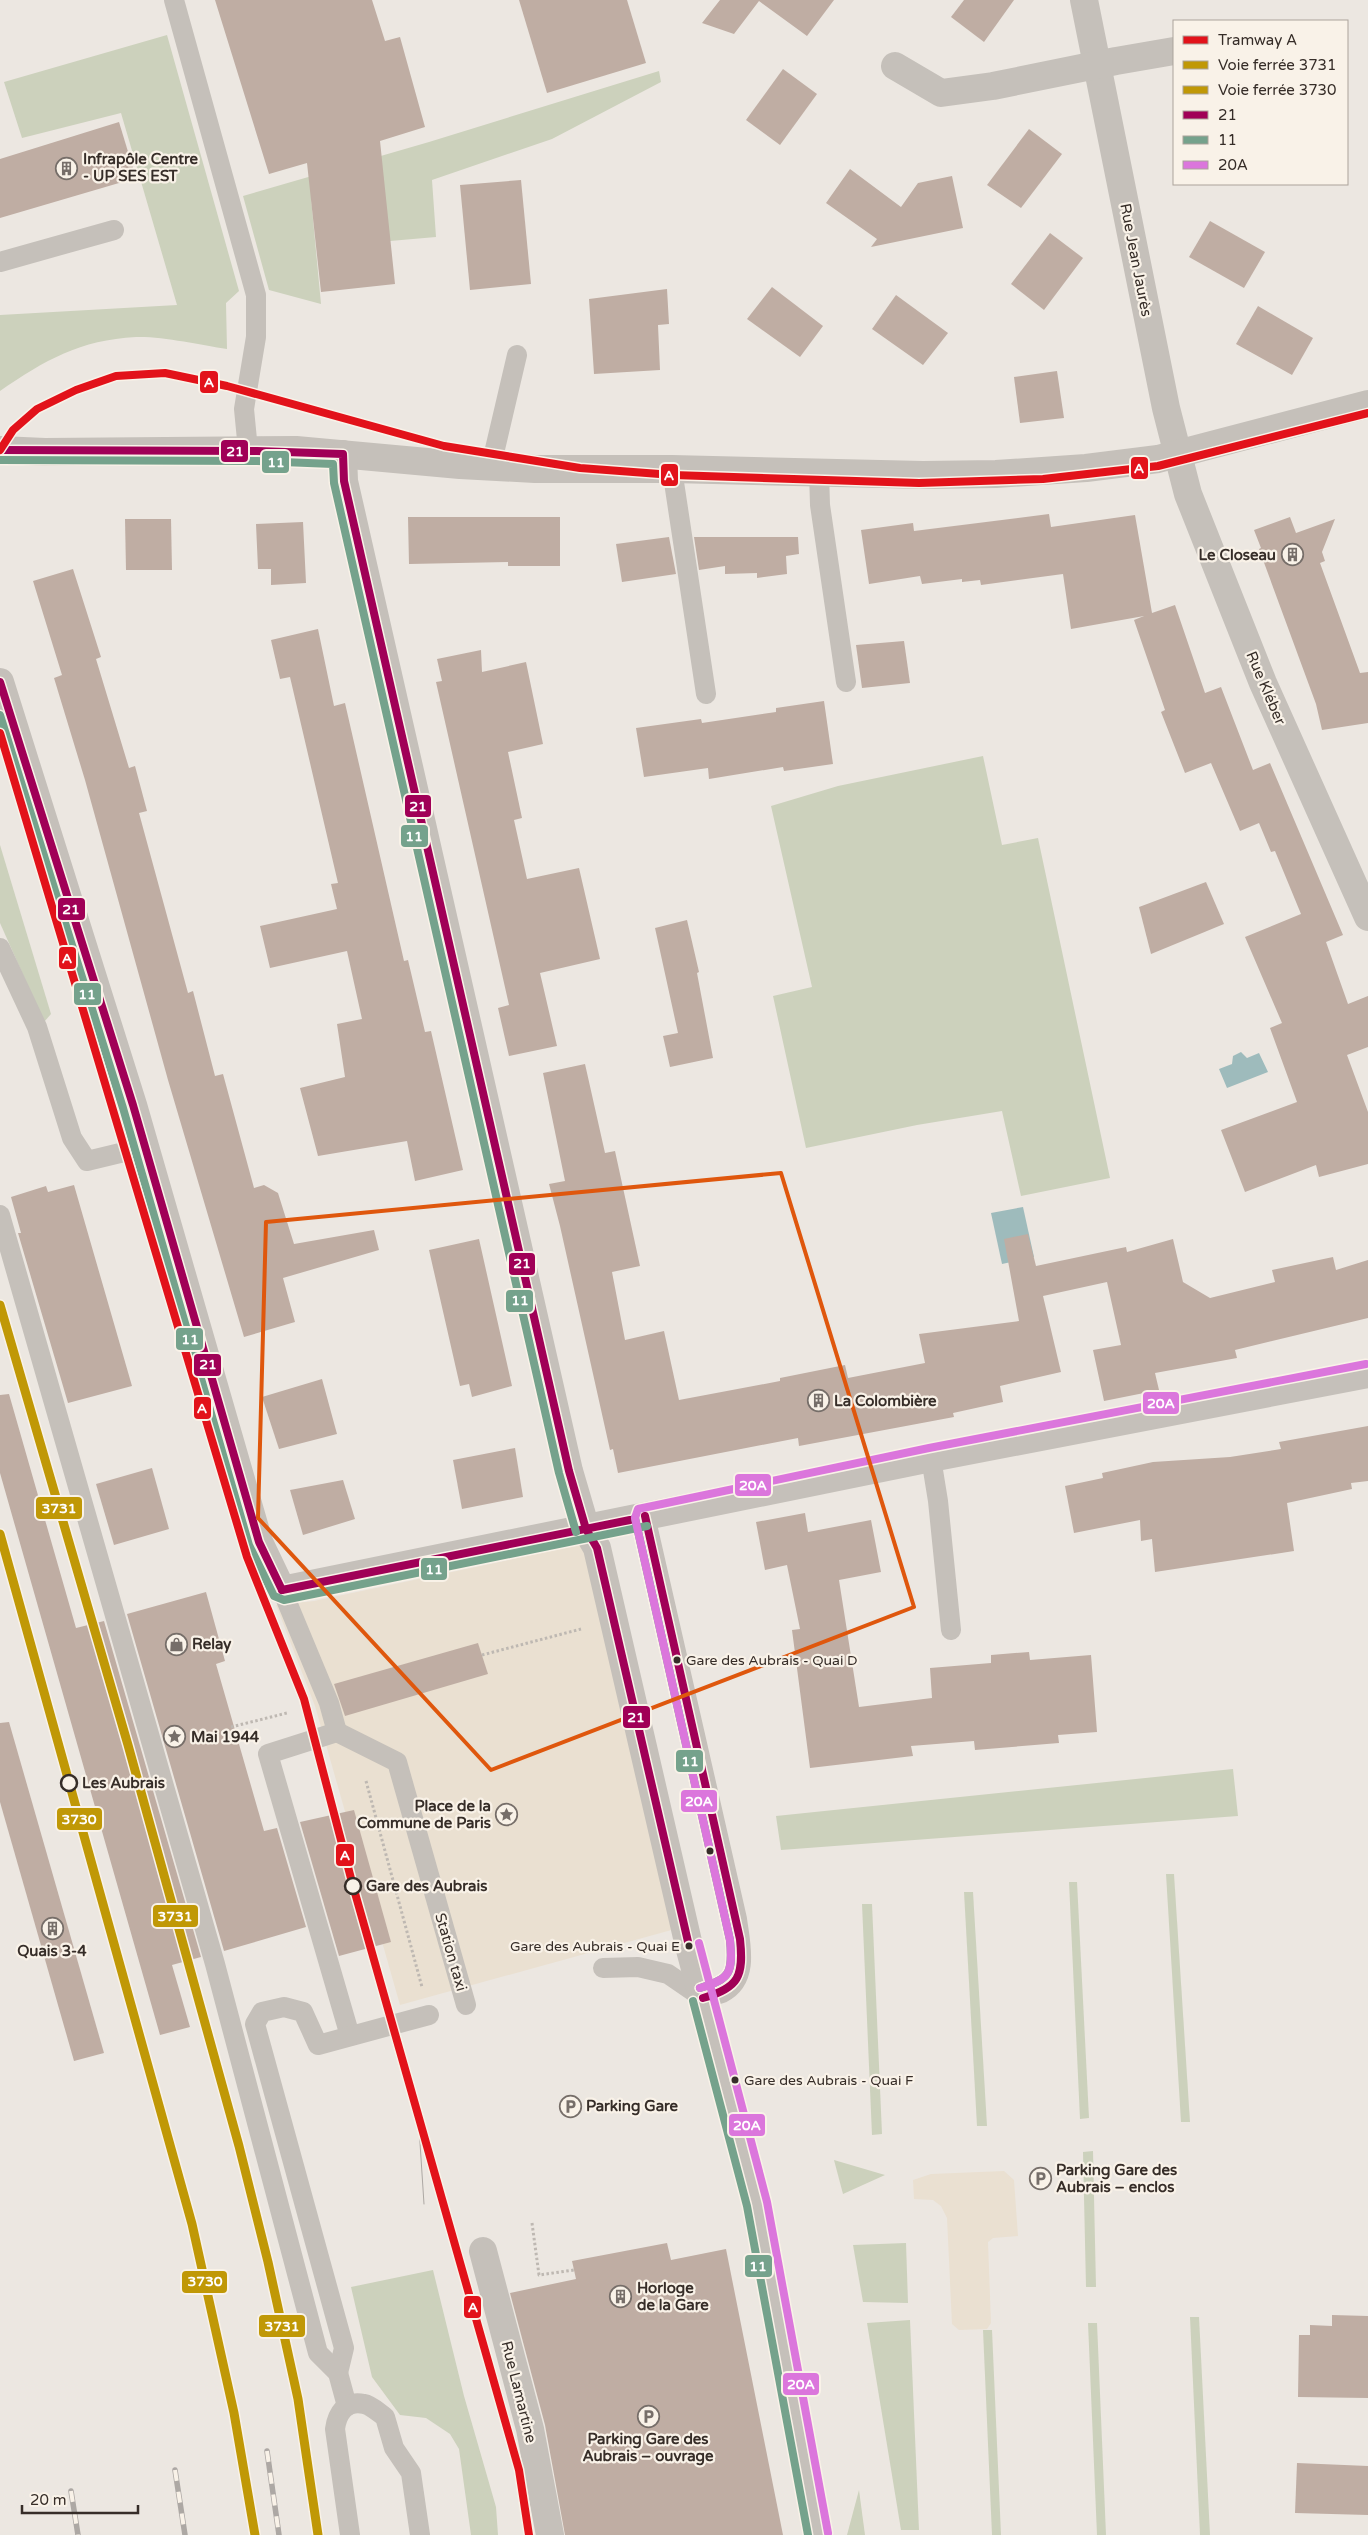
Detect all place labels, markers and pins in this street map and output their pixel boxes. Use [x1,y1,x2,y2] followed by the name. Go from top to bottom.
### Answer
[83,150,199,185] place label: Infrapôle Centre - UP SES EST
[55,156,79,180] building icon: Infrapôle Centre - UP SES EST
[1280,543,1304,567] building icon: Le Closeau
[1198,546,1276,564] place label: Le Closeau
[806,1389,830,1413] building icon: La Colombière
[834,1392,937,1410] place label: La Colombière
[164,1632,188,1656] shop icon: Relay
[192,1635,231,1654] place label: Relay
[686,1652,858,1669] place label: Gare des Aubrais - Quai D
[672,1655,682,1665] marker: Gare des Aubrais - Quai D
[163,1725,187,1749] place icon: Mai 1944
[191,1728,260,1746] place label: Mai 1944
[60,1774,78,1792] marker: Les Aubrais
[82,1774,165,1792] place label: Les Aubrais
[357,1797,491,1832] place label: Place de la Commune de Paris
[495,1803,519,1827] place icon: Place de la Commune de Paris
[705,1846,715,1856] unlabelled marker
[344,1877,362,1895] marker: Gare des Aubrais
[366,1877,487,1895] place label: Gare des Aubrais
[40,1916,64,1940] building icon: Quais 3-4
[510,1938,680,1955] place label: Gare des Aubrais - Quai E
[684,1941,694,1951] marker: Gare des Aubrais - Quai E
[17,1942,87,1960] place label: Quais 3-4
[744,2072,914,2089] place label: Gare des Aubrais - Quai F
[730,2075,740,2085] marker: Gare des Aubrais - Quai F
[558,2094,582,2118] parking icon: Parking Gare
[586,2097,679,2116] place label: Parking Gare
[1056,2161,1177,2196] place label: Parking Gare des Aubrais – enclos
[1028,2167,1052,2191] parking icon: Parking Gare des Aubrais – enclos
[637,2279,709,2314] place label: Horloge de la Gare
[609,2285,633,2309] building icon: Horloge de la Gare
[636,2404,660,2428] parking icon: Parking Gare des Aubrais – ouvrage
[582,2430,714,2466] place label: Parking Gare des Aubrais – ouvrage

